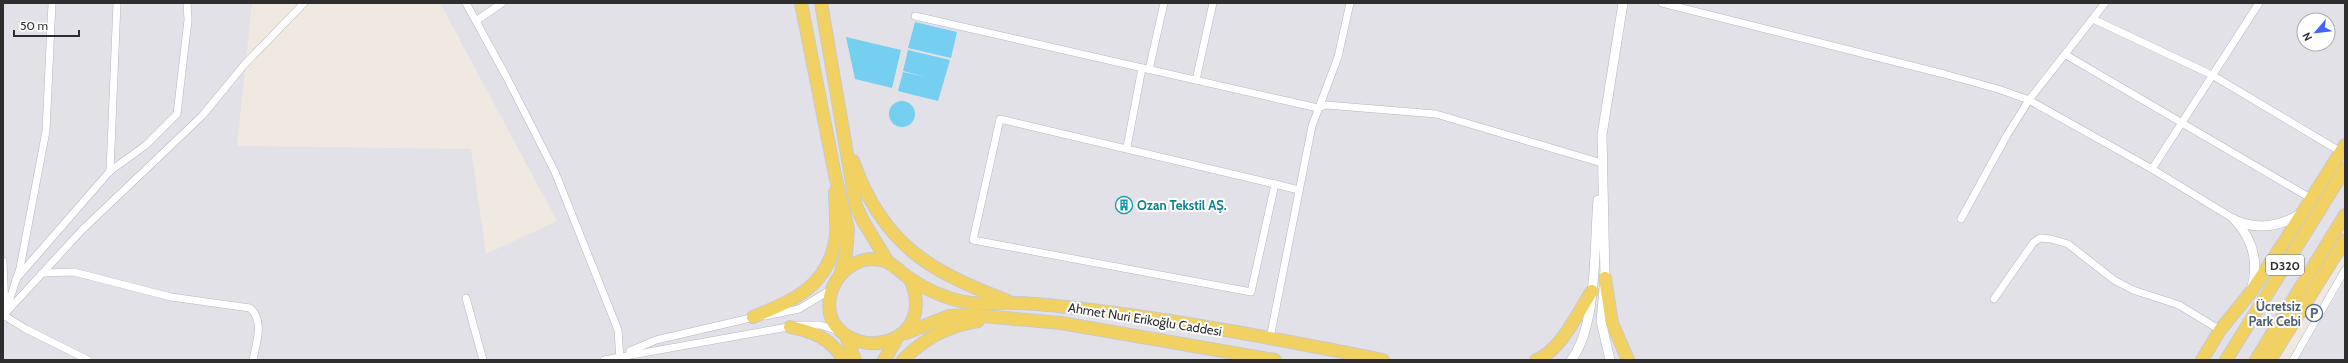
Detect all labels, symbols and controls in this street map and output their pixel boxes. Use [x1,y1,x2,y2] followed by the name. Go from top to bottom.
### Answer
[14,12,79,38] scale bar
[2296,12,2336,52] north arrow
[20,18,48,33] text: 50 m
[2299,30,2315,43] text: N
[1114,195,1134,215] building icon: Ozan Tekstil AŞ.
[1137,197,1227,213] place label: Ozan Tekstil AŞ.
[2266,255,2304,275] road number: D320
[2248,298,2301,329] place label: Ücretsiz Park Cebi
[1067,299,1223,339] street label: Ahmet Nuri Erikoğlu Caddesi
[2304,303,2324,323] parking icon: Ücretsiz Park Cebi

